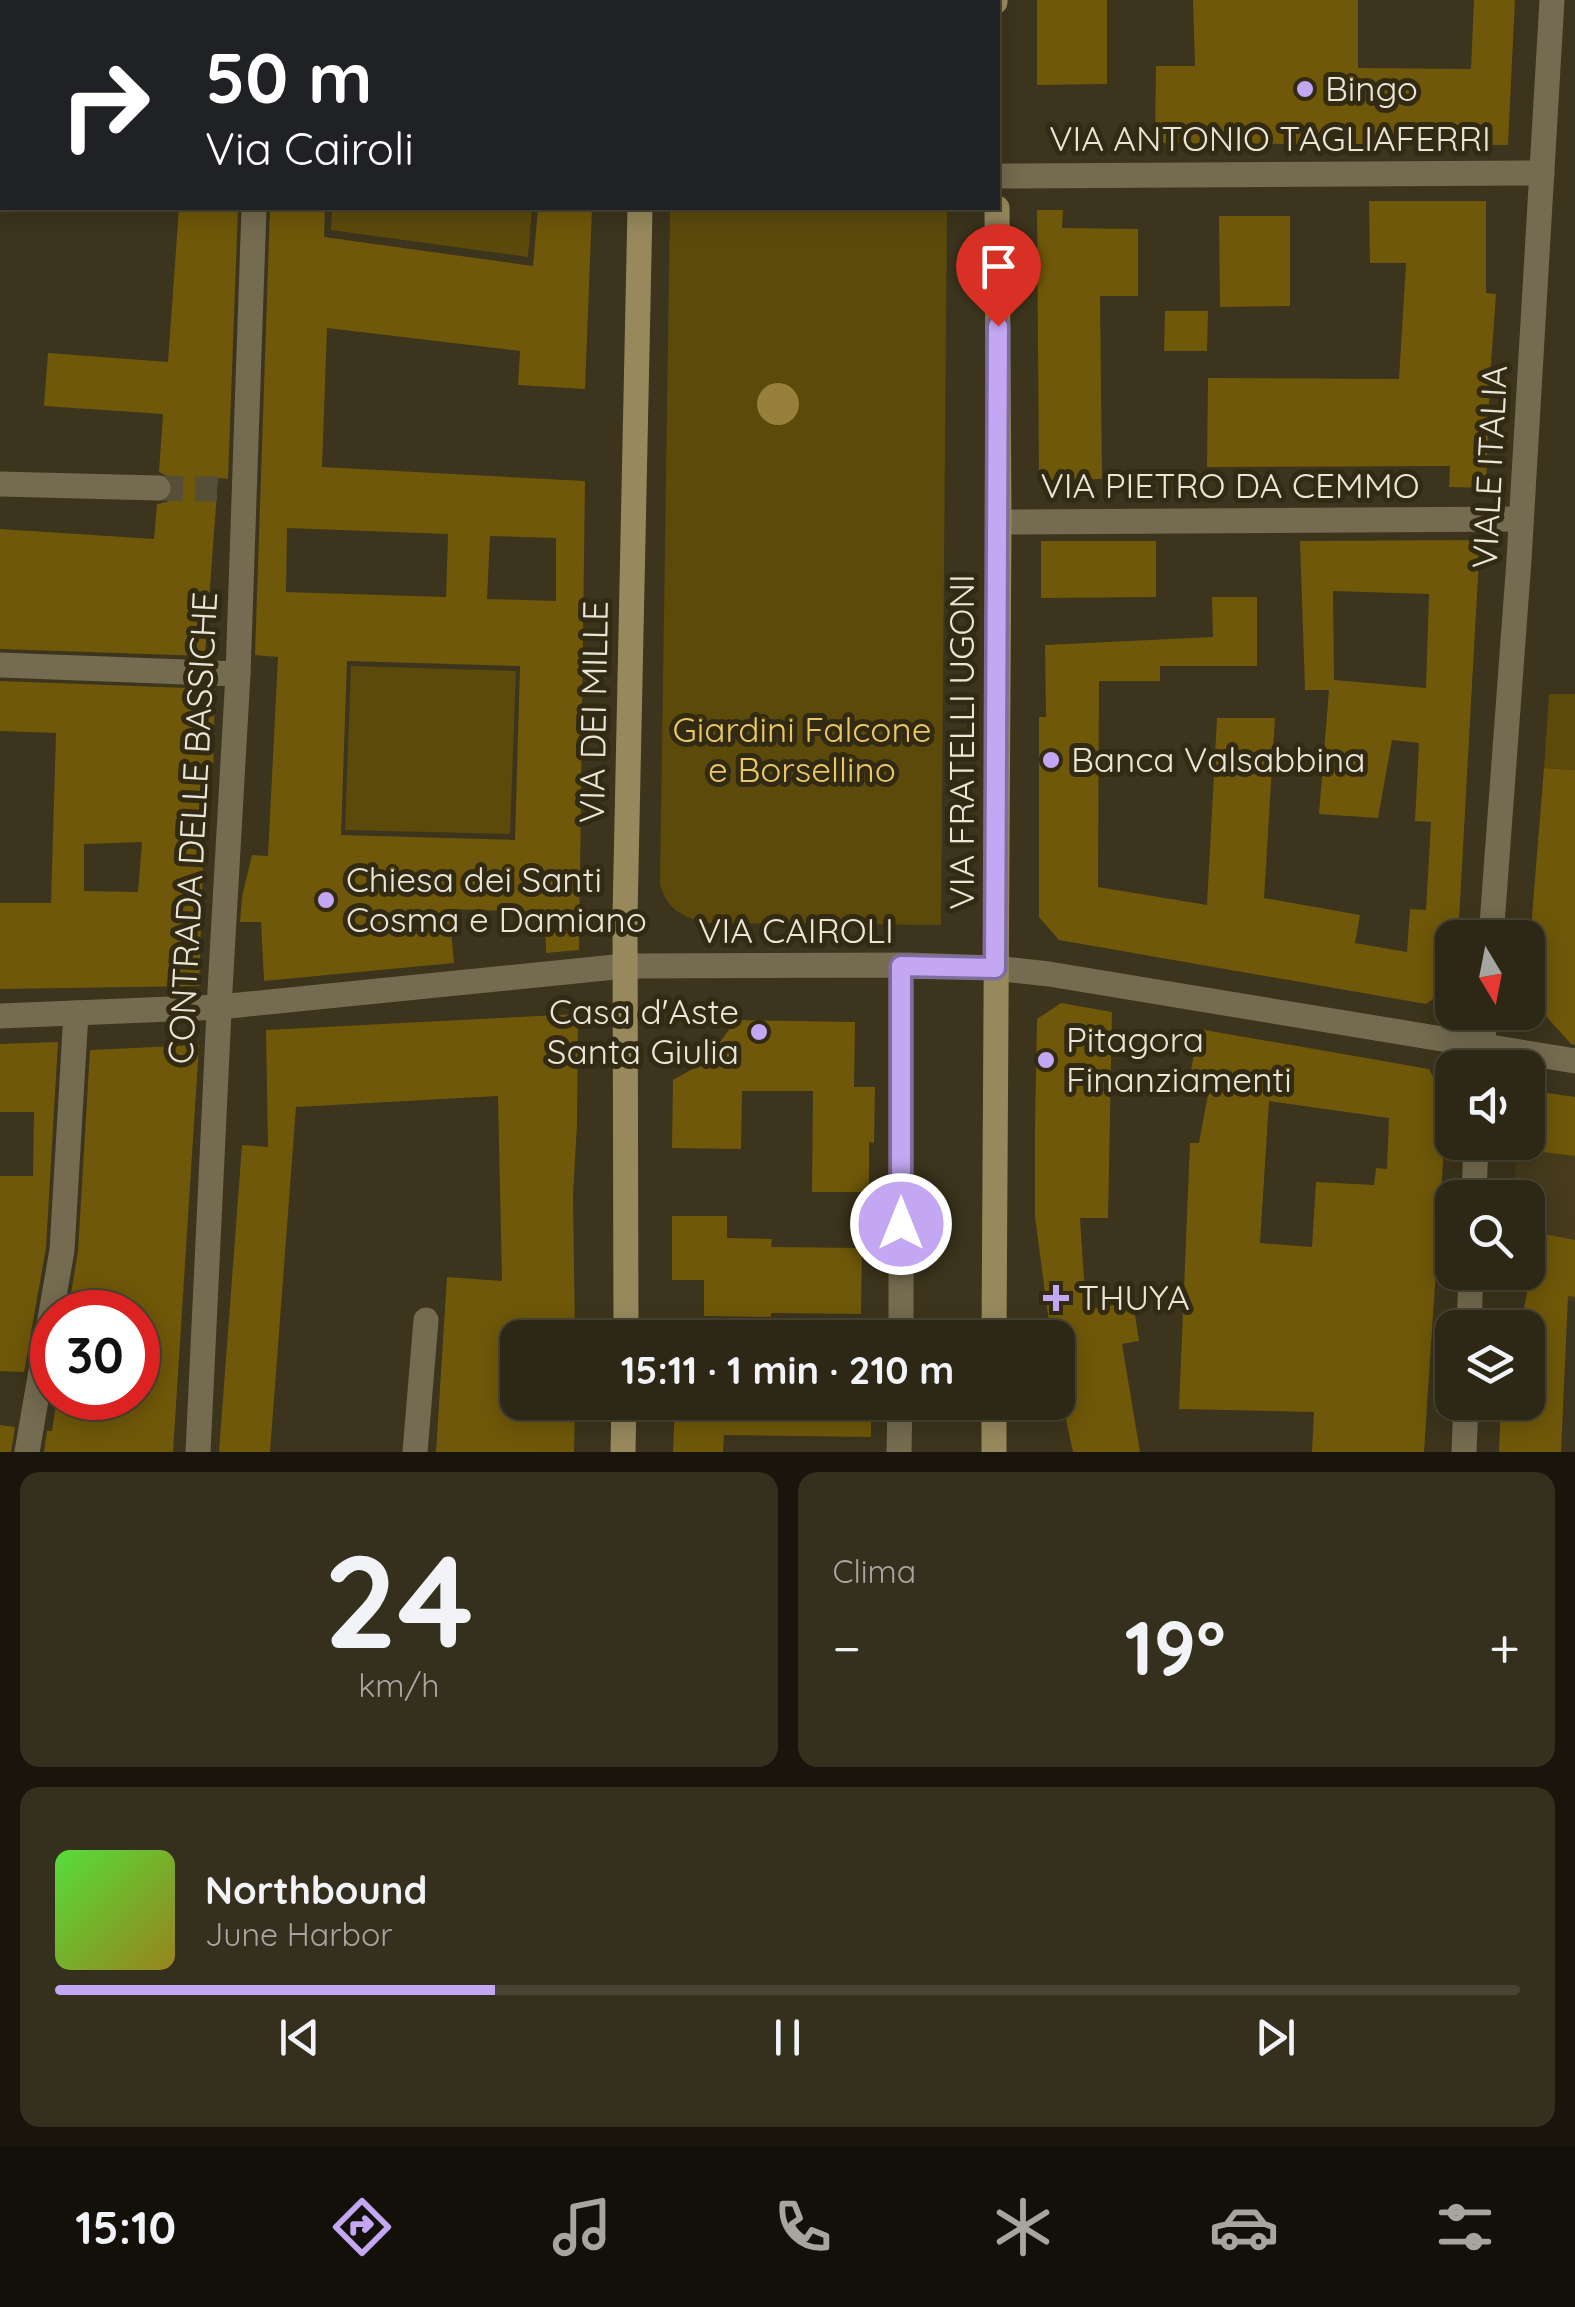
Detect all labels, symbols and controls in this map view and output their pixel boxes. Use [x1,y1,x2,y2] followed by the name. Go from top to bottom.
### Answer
[205,33,372,121] text: 50 m
[40,40,170,170] icon: right
[1325,66,1418,110] place label: Bingo
[1294,78,1316,100] marker: Bingo
[1049,116,1491,160] street label: VIA ANTONIO TAGLIAFERRI
[205,120,414,176] text: Via Cairoli
[956,224,1041,327] pin
[971,239,1026,294] icon: arrive
[1462,364,1516,570] street label: VIALE ITALIA
[1041,463,1419,507] street label: VIA PIETRO DA CEMMO
[939,574,983,910] street label: VIA FRATELLI UGONI
[158,591,226,1065] street label: CONTRADA DELLE BASSICHE
[569,600,617,824] street label: VIA DEI MILLE
[672,707,932,791] park label: Giardini Falcone e Borsellino
[1071,737,1365,781] place label: Banca Valsabbina
[1040,749,1062,771] marker: Banca Valsabbina
[346,857,647,941] place label: Chiesa dei Santi Cosma e Damiano
[315,889,337,911] marker: Chiesa dei Santi Cosma e Damiano
[698,908,894,952] street label: VIA CAIROLI
[1435,920,1545,1030] north arrow
[1435,920,1545,1420] map controls
[547,989,739,1073] place label: Casa d'Aste Santa Giulia
[1066,1017,1292,1101] place label: Pitagora Finanziamenti
[748,1021,770,1043] marker: Casa d'Aste Santa Giulia
[1035,1049,1057,1071] marker: Pitagora Finanziamenti
[1435,1050,1545,1160] button: sound
[849,1172,953,1276] position arrow
[1435,1180,1545,1290] button: search
[1078,1275,1190,1319] place label: THUYA
[1043,1285,1069,1311] marker: THUYA
[30,1290,160,1420] speed limit sign: 30
[1435,1310,1545,1420] button: layers
[621,1346,954,1394] text: 15:11 · 1 min · 210 m
[324,1518,474,1681] text: 24
[833,1551,916,1591] text: Clima
[1124,1600,1226,1694] text: 19°
[833,1613,861,1682] text: −
[1489,1613,1520,1682] text: +
[358,1665,439,1705] text: km/h
[205,1866,427,1914] text: Northbound
[205,1914,393,1954] text: June Harbor
[272,2010,327,2065] icon: previous
[760,2010,815,2065] icon: pause
[1248,2010,1303,2065] icon: next
[327,2192,397,2262] icon: directions
[547,2192,617,2262] icon: music
[768,2192,838,2262] icon: phone
[988,2192,1058,2262] icon: climate
[1209,2192,1279,2262] icon: car
[1430,2192,1500,2262] icon: filters
[75,2199,176,2255] text: 15:10

